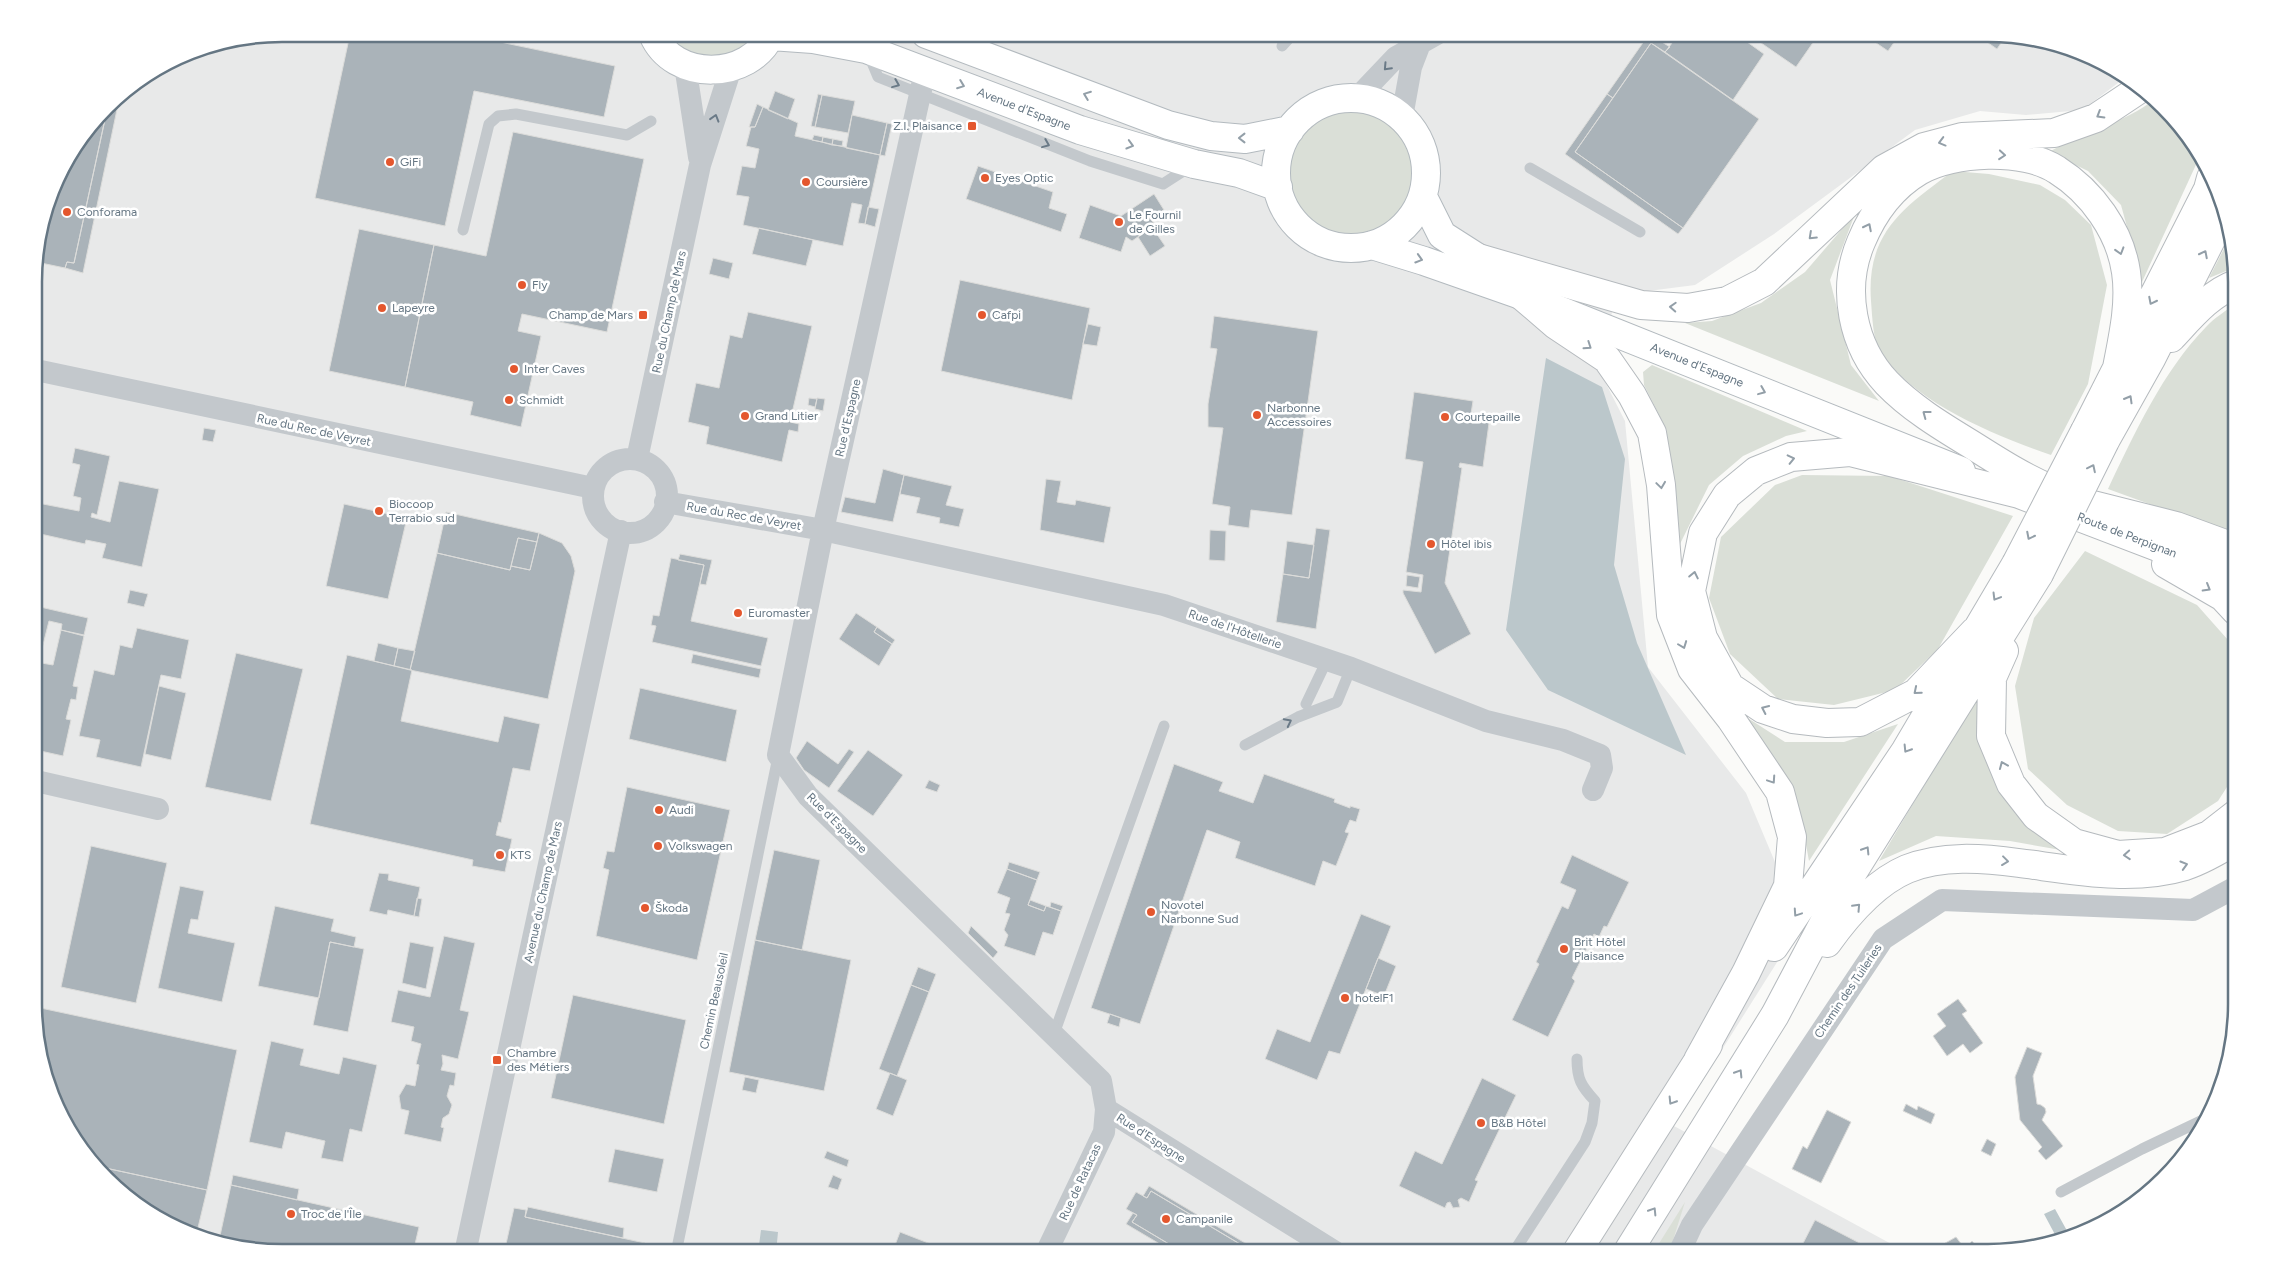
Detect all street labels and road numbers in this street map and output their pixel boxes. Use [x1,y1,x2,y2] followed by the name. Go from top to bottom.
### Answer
[975,85,1073,133] street label: Avenue d'Espagne
[649,249,689,374] street label: Rue du Champ de Mars
[1648,340,1746,390] street label: Avenue d'Espagne
[832,377,864,458] street label: Rue d'Espagne
[256,411,373,449] street label: Rue du Rec de Veyret
[686,499,803,533] street label: Rue du Rec de Veyret
[2075,510,2179,561] street label: Route de Perpignan
[1187,606,1284,652] street label: Rue de l'Hôtellerie
[804,790,870,856] street label: Rue d'Espagne
[521,820,565,964] street label: Avenue du Champ de Mars
[1811,941,1885,1041] street label: Chemin des Tuileries
[697,951,731,1051] street label: Chemin Beausoleil
[1114,1111,1188,1166] street label: Rue d'Espagne
[1056,1141,1104,1222] street label: Rue de Ratacas

